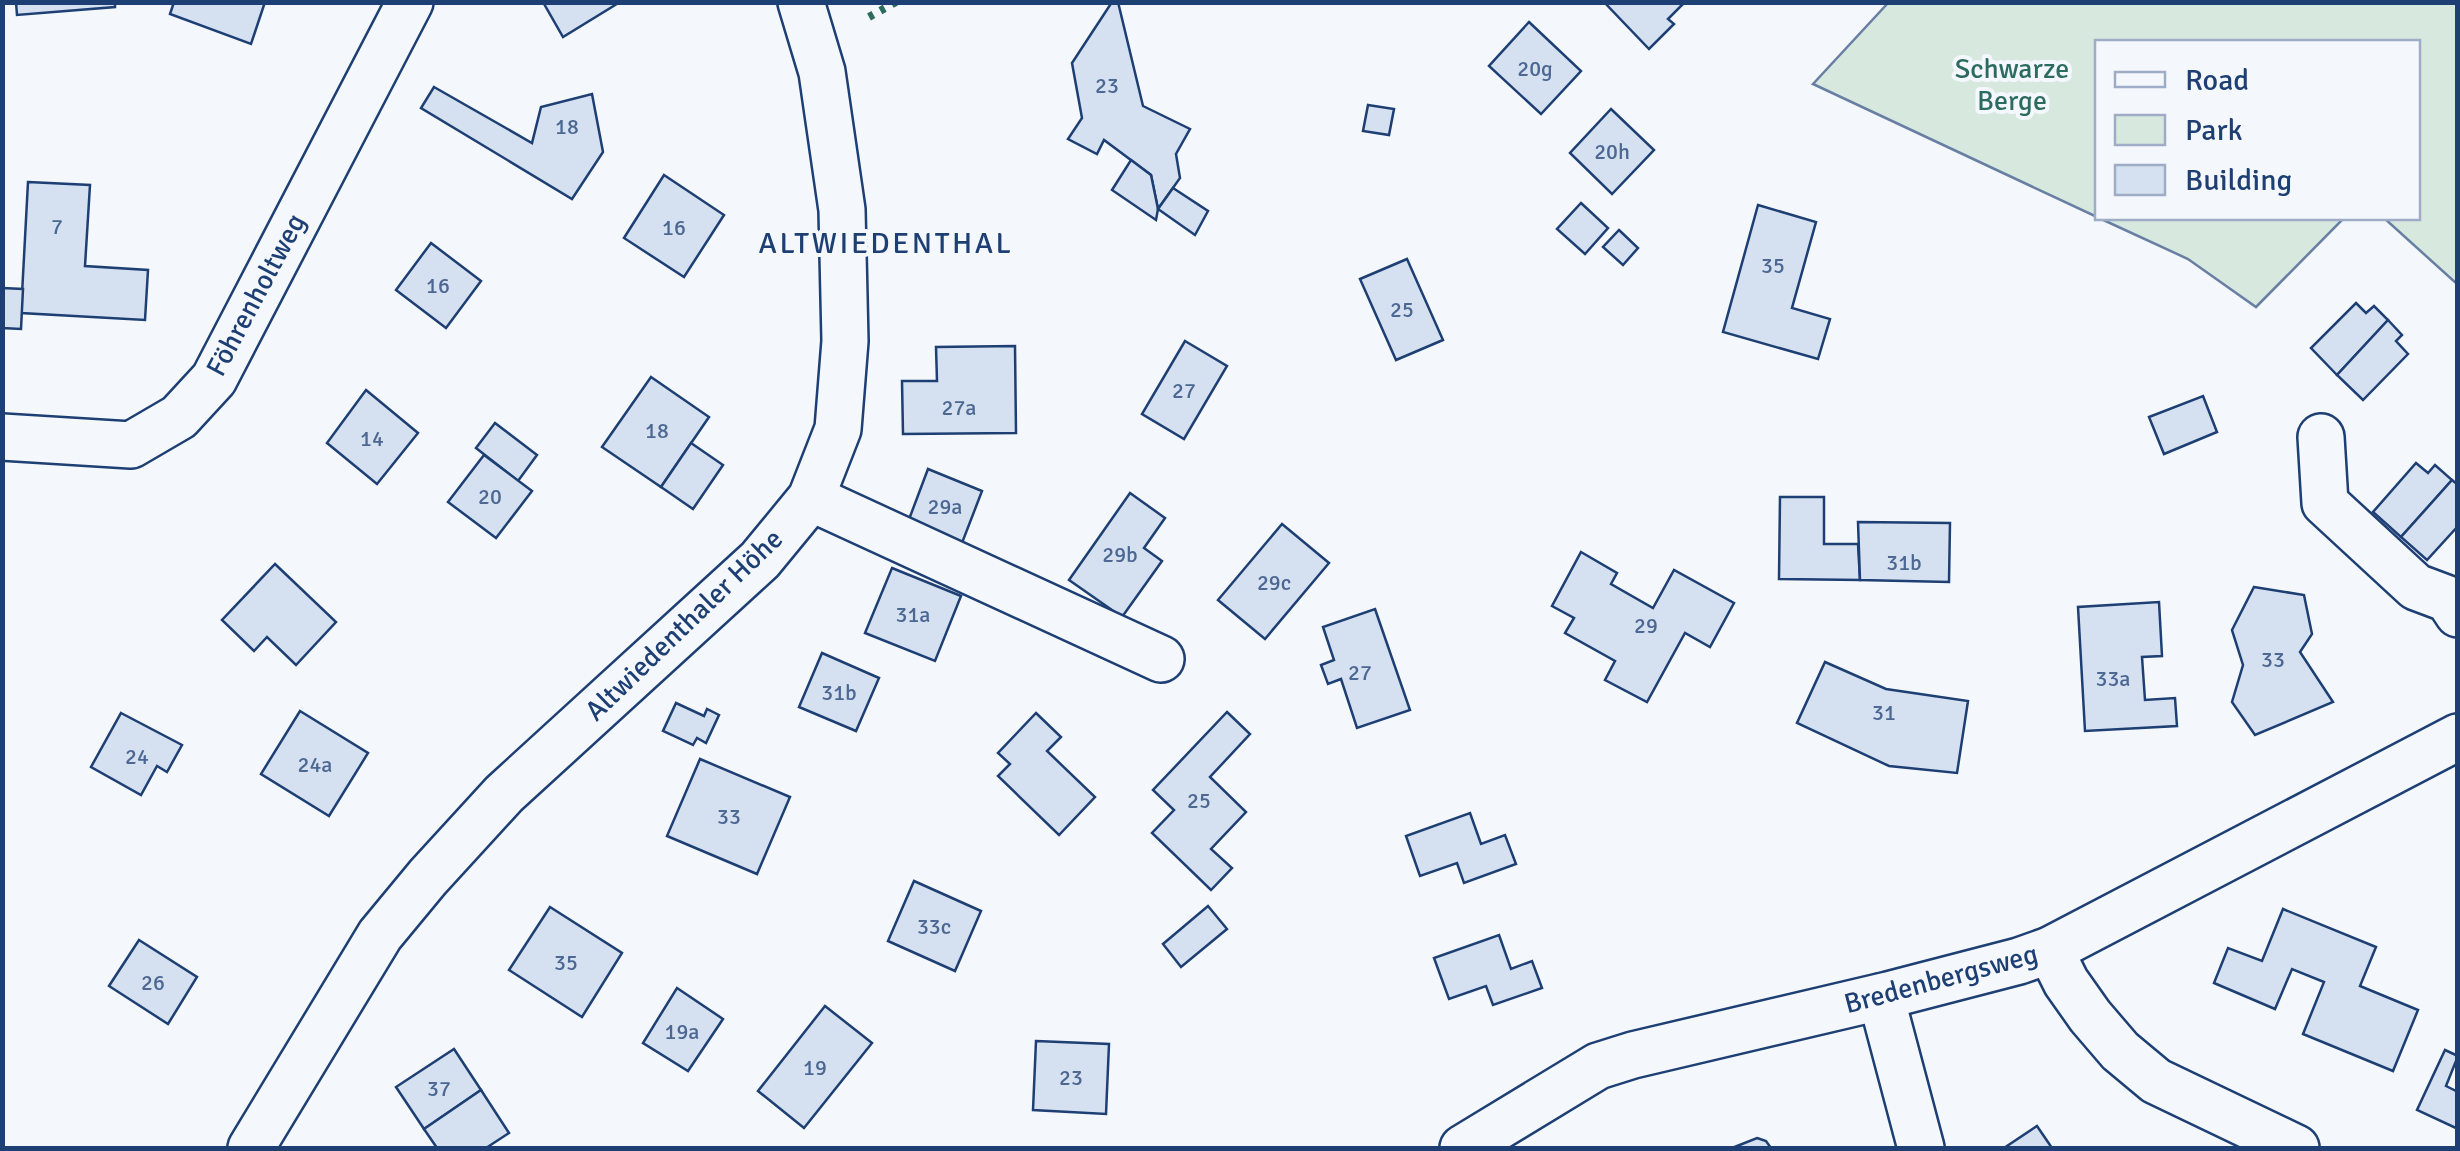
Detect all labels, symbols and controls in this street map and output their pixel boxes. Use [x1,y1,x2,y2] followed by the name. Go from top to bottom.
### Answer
[2095,40,2420,220] legend
[1955,52,2069,118] park label: Schwarze Berge
[1517,55,1553,82] house number: 20g
[2185,62,2249,99] text: Road
[1095,72,1119,99] house number: 23
[2185,112,2243,149] text: Park
[555,113,579,140] house number: 18
[1594,138,1630,165] house number: 20h
[2185,162,2292,199] text: Building
[199,208,313,382] street label: Föhrenholtweg
[51,213,63,240] house number: 7
[662,214,686,241] house number: 16
[759,225,1013,262] district label: ALTWIEDENTHAL
[1761,252,1785,279] house number: 35
[426,272,450,299] house number: 16
[1390,296,1414,323] house number: 25
[1172,377,1196,404] house number: 27
[942,394,976,421] house number: 27a
[645,417,669,444] house number: 18
[360,425,384,452] house number: 14
[478,483,502,510] house number: 20
[928,493,962,520] house number: 29a
[578,522,790,728] street label: Altwiedenthaler Höhe
[1102,541,1138,568] house number: 29b
[1886,549,1922,576] house number: 31b
[1257,569,1291,596] house number: 29c
[896,601,930,628] house number: 31a
[1634,612,1658,639] house number: 29
[2261,646,2285,673] house number: 33
[1348,659,1372,686] house number: 27
[2096,665,2130,692] house number: 33a
[821,679,857,706] house number: 31b
[1872,699,1896,726] house number: 31
[125,743,149,770] house number: 24
[298,751,332,778] house number: 24a
[1187,787,1211,814] house number: 25
[717,803,741,830] house number: 33
[917,913,951,940] house number: 33c
[1841,937,2041,1021] street label: Bredenbergsweg
[554,949,578,976] house number: 35
[141,969,165,996] house number: 26
[665,1018,699,1045] house number: 19a
[803,1054,827,1081] house number: 19
[1059,1064,1083,1091] house number: 23
[427,1075,451,1102] house number: 37

